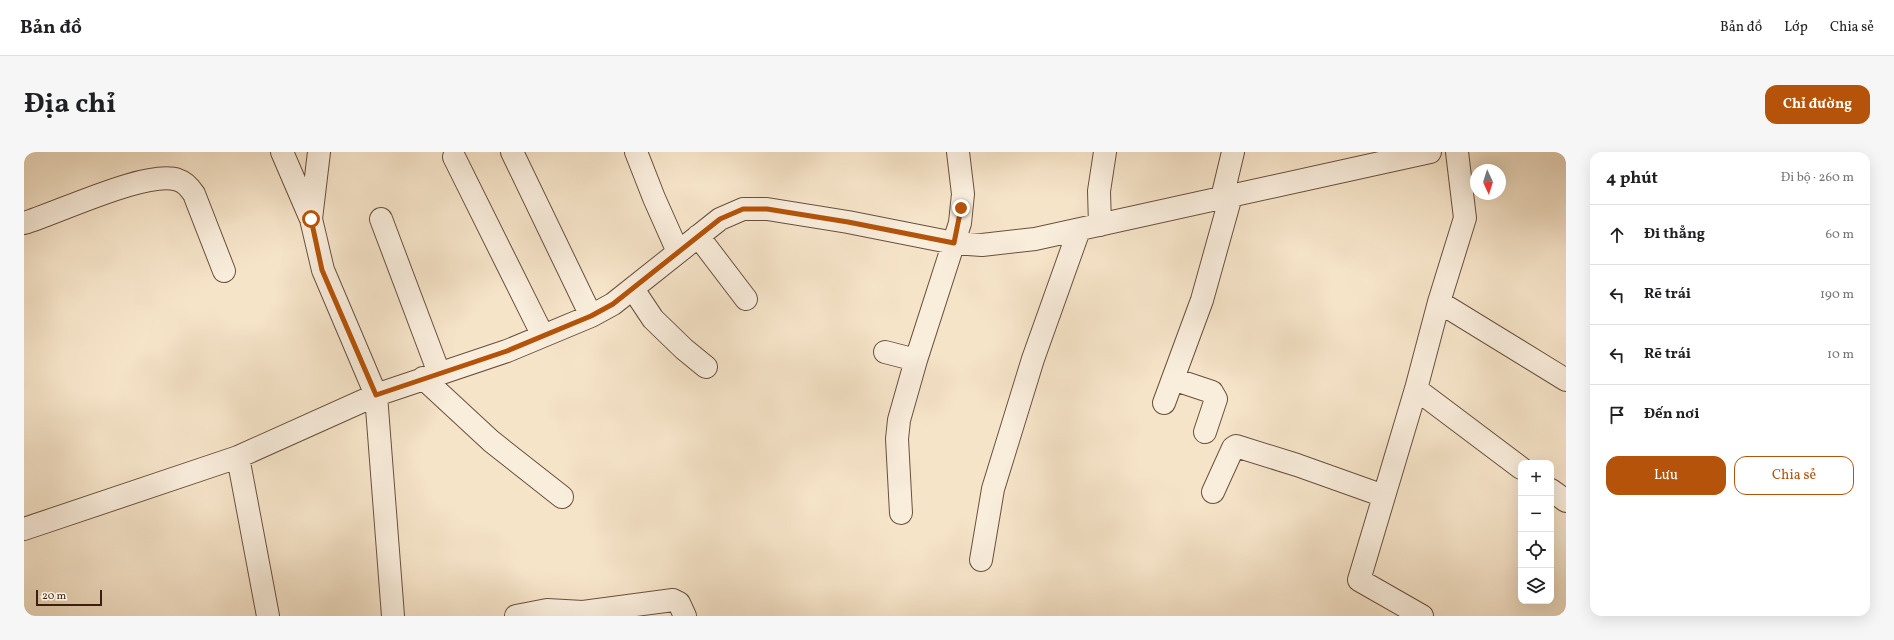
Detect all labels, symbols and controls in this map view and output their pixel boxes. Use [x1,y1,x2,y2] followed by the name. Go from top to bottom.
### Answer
[20,15,82,41] text: Bản đồ
[1720,18,1762,37] text: Bản đồ
[1784,18,1808,37] text: Lớp
[1830,18,1874,37] text: Chia sẻ
[24,85,116,124] text: Địa chỉ
[1765,85,1870,124] button: Chỉ đường
[1470,164,1506,200] north arrow
[1606,167,1658,190] text: 4 phút
[1781,169,1854,187] text: Đi bộ · 260 m
[952,199,970,217] route end
[302,210,320,228] route start
[1606,224,1628,246] icon: ahead
[1644,224,1705,245] text: Đi thẳng
[1826,226,1854,244] text: 60 m
[1606,284,1628,306] icon: left
[1644,284,1691,305] text: Rẽ trái
[1820,286,1854,304] text: 190 m
[1606,344,1628,366] icon: left
[1644,344,1691,365] text: Rẽ trái
[1827,346,1854,364] text: 10 m
[1606,404,1628,426] icon: arrive
[1644,404,1700,425] text: Đến nơi
[1606,456,1726,495] button: Lưu
[1734,456,1854,495] button: Chia sẻ
[1518,460,1554,604] map controls
[1518,460,1554,496] button: +
[1518,496,1554,532] button: −
[1518,532,1554,568] button: locate
[1518,568,1554,604] button: layers
[36,588,102,607] scale bar
[42,589,66,604] text: 20 m

